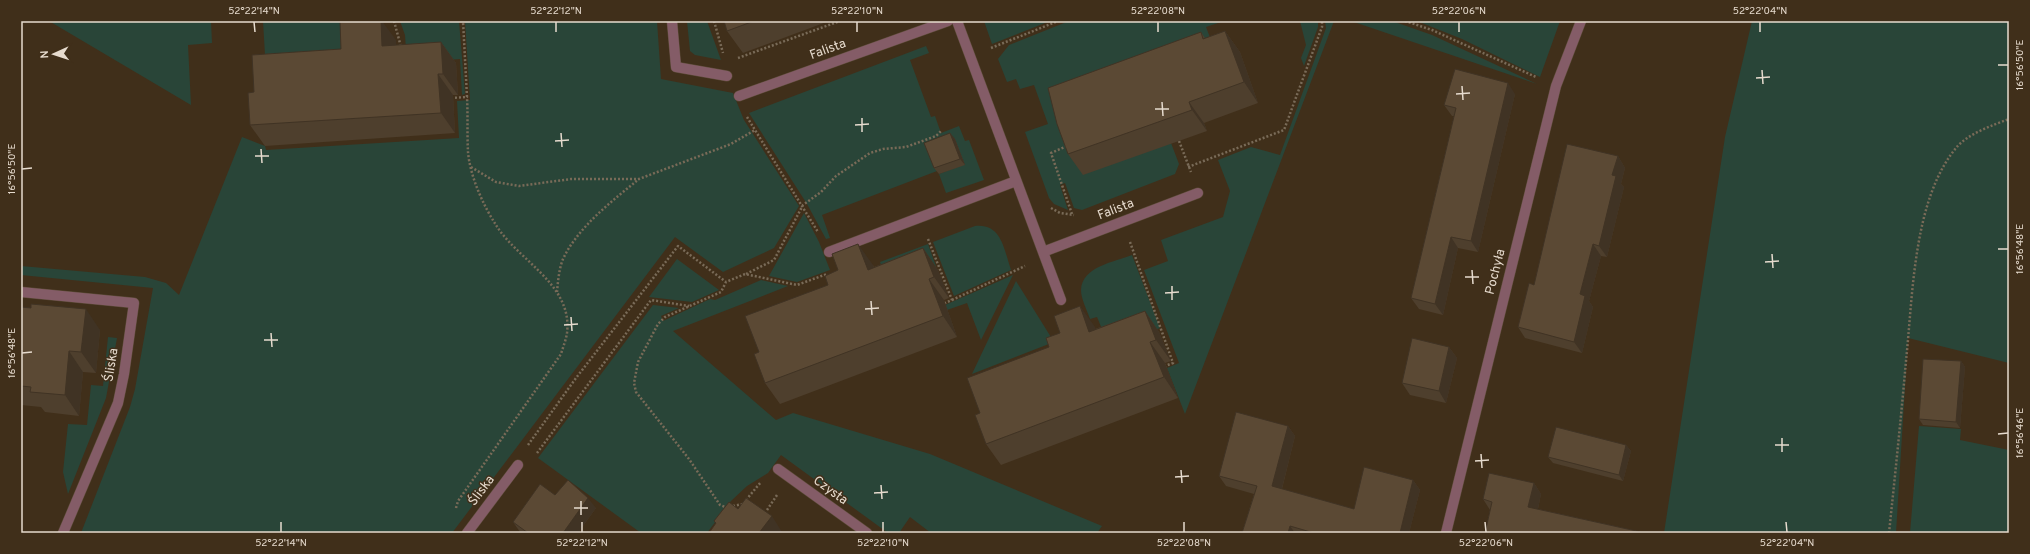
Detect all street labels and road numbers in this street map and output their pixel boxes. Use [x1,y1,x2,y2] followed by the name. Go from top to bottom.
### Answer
[808,36,848,64] street label: Falista
[1096,196,1136,224] street label: Falista
[1483,247,1509,297] street label: Pochyła
[99,347,123,383] street label: Śliska
[464,471,499,509] street label: Śliska
[810,473,850,509] street label: Czysta

